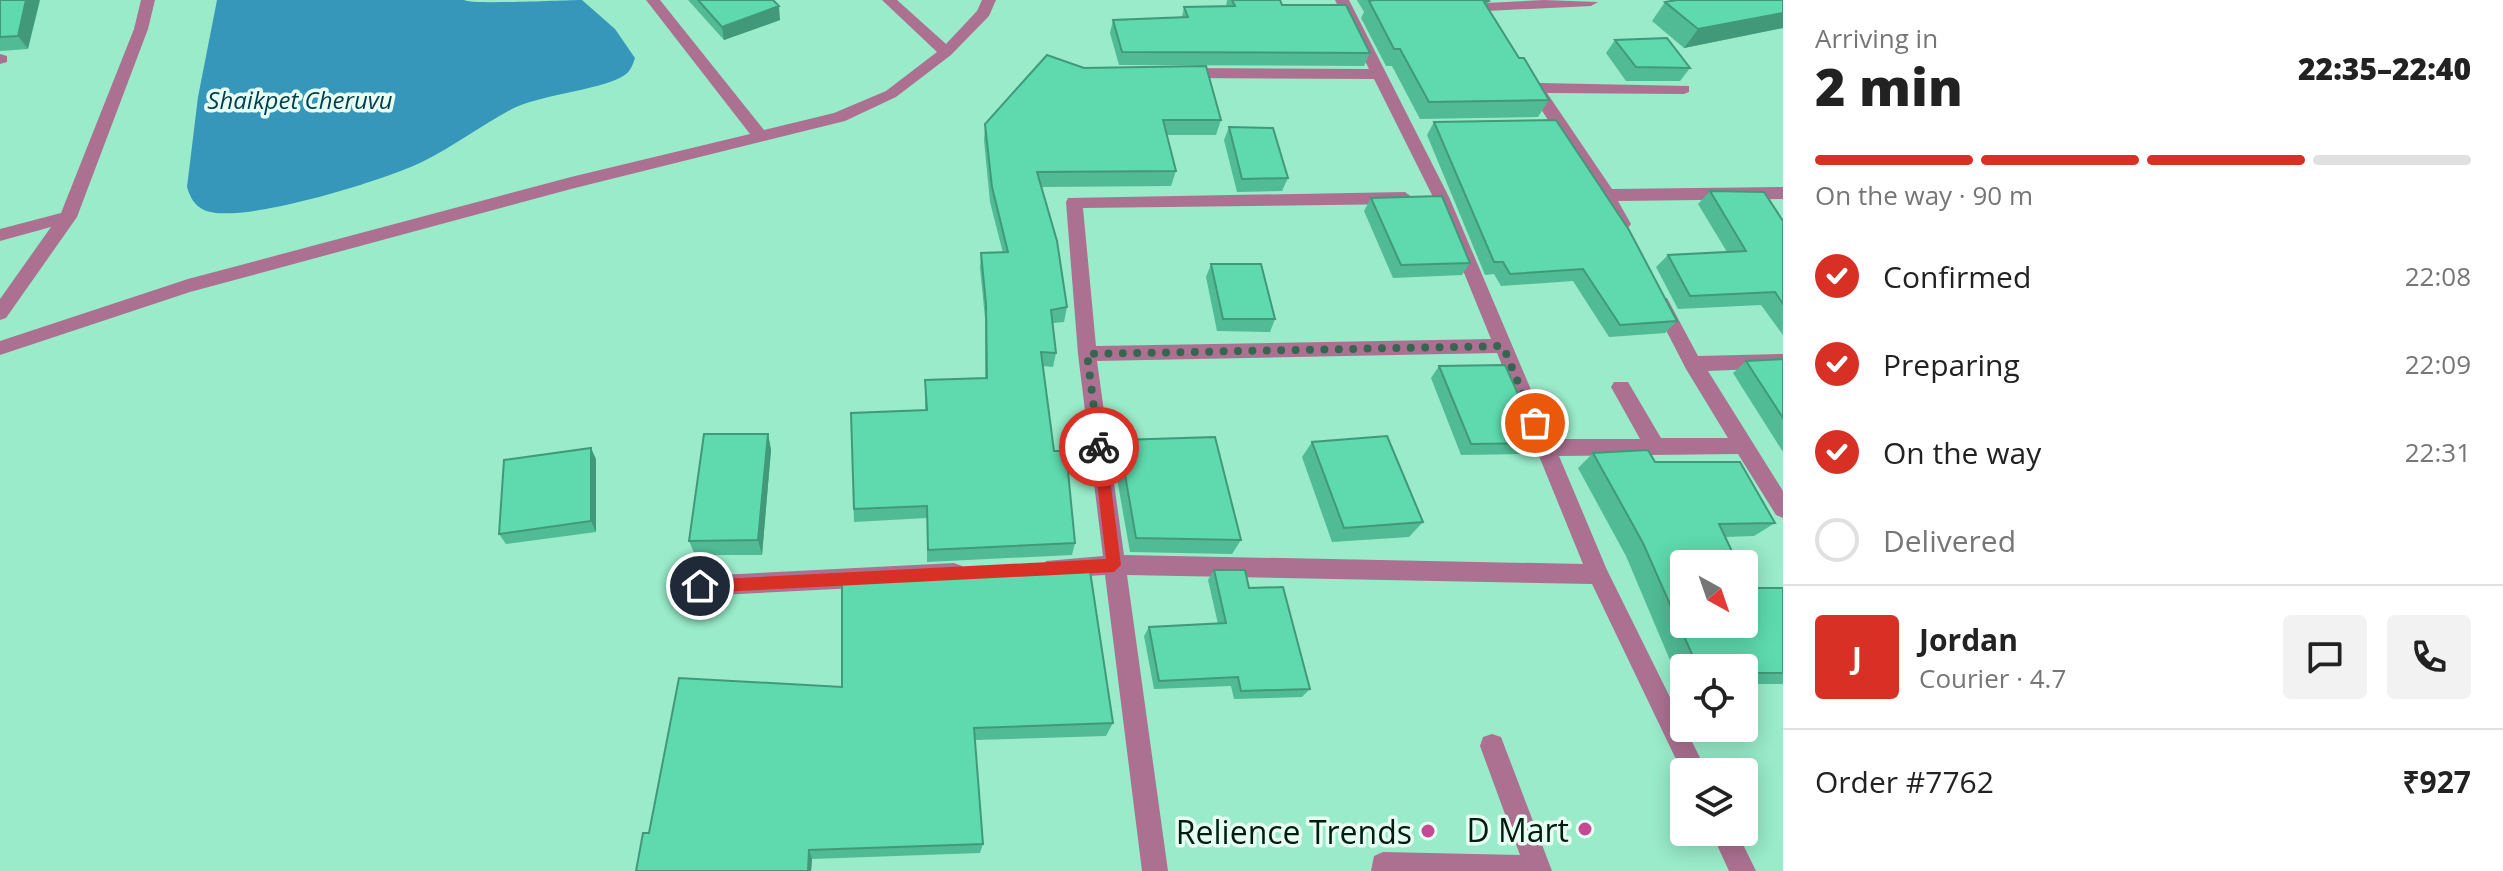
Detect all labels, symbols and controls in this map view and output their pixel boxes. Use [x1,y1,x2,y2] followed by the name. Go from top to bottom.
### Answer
[1815,20,1938,56] text: Arriving in
[2298,48,2471,89] text: 22:35–22:40
[1815,50,1963,121] text: 2 min
[207,83,393,116] water label: Shaikpet Cheruvu
[1815,177,2033,213] text: On the way · 90 m
[1815,254,1859,298] icon: check
[1883,256,2031,297] text: Confirmed
[2405,258,2471,294] text: 22:08
[1815,342,1859,386] icon: check
[1883,344,2020,385] text: Preparing
[2405,346,2471,382] text: 22:09
[1501,389,1569,457] pin
[1513,401,1557,445] icon: bag
[1059,407,1139,487] courier
[1077,425,1121,469] icon: bike
[1815,430,1859,474] icon: check
[1883,432,2041,473] text: On the way
[2405,434,2471,470] text: 22:31
[1883,520,2016,561] text: Delivered
[1670,550,1758,638] north arrow
[1670,550,1758,846] map controls
[666,552,734,620] pin
[678,564,722,608] icon: home
[2283,615,2367,699] button: chat
[2387,615,2471,699] button: phone
[1919,619,2018,660] text: Jordan
[1852,637,1862,678] text: J
[1670,654,1758,742] button: locate
[1919,660,2066,696] text: Courier · 4.7
[1670,758,1758,846] button: layers
[1815,761,1994,802] text: Order #7762
[2402,761,2471,802] text: ₹927
[1466,808,1569,851] place label: D Mart
[1176,810,1412,853] place label: Relience Trends
[1576,820,1594,838] marker: D Mart
[1419,822,1437,840] marker: Relience Trends

